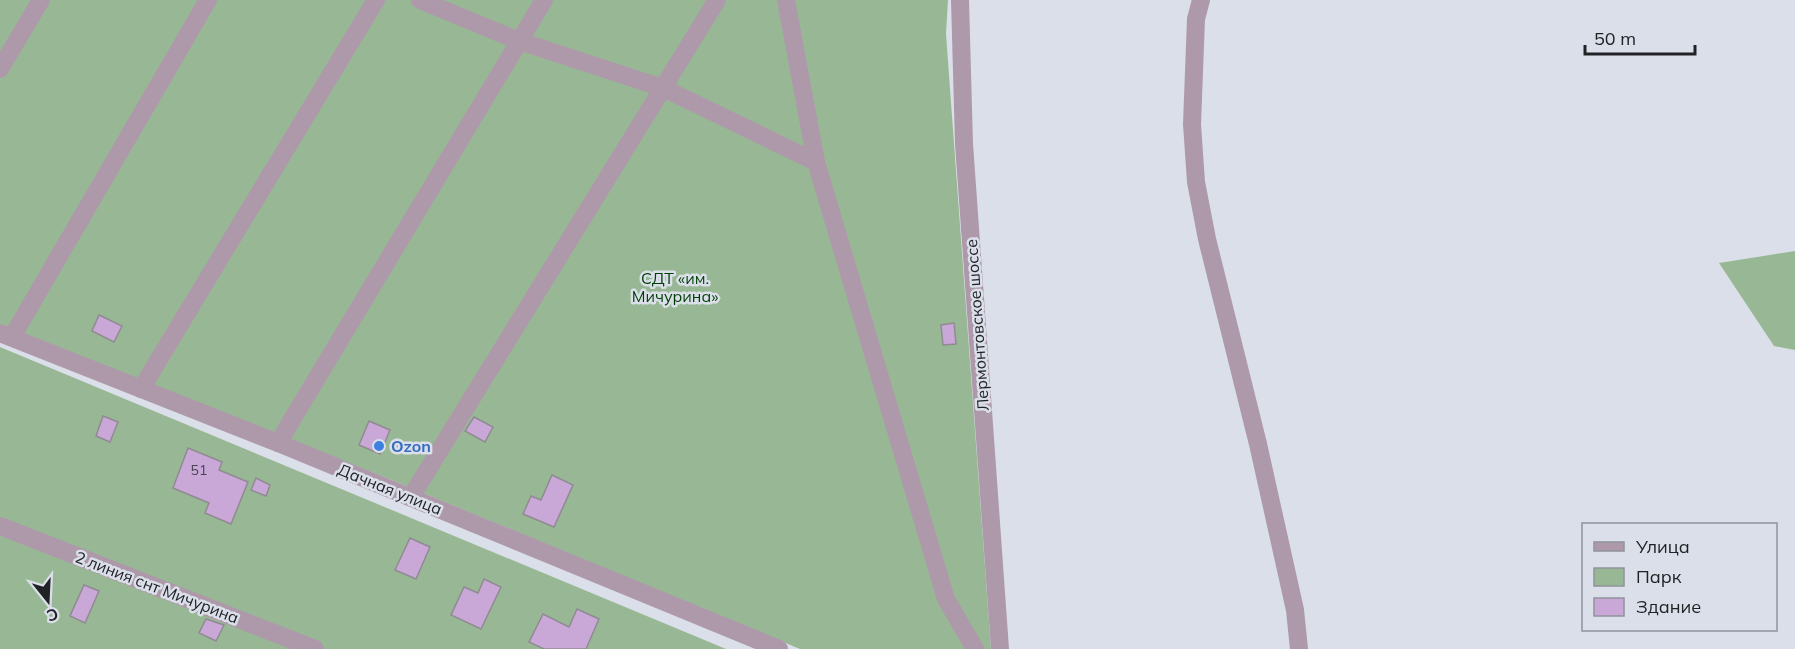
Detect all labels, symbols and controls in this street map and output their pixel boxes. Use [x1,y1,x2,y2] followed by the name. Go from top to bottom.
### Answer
[1585,18,1694,56] scale bar
[1594,27,1636,50] text: 50 m
[961,238,993,412] street label: Лермонтовское шоссе
[632,268,718,306] park label: СДТ «им. Мичурина»
[391,436,431,456] place label: Ozon
[372,439,386,453] marker: Ozon
[335,459,445,519] street label: Дачная улица
[191,461,207,479] house number: 51
[1582,523,1777,631] legend
[1635,535,1690,558] text: Улица
[72,547,242,627] street label: 2 линия снт Мичурина
[1636,565,1682,588] text: Парк
[18,571,78,631] north arrow
[1636,595,1701,618] text: Здание
[44,604,61,626] text: С

